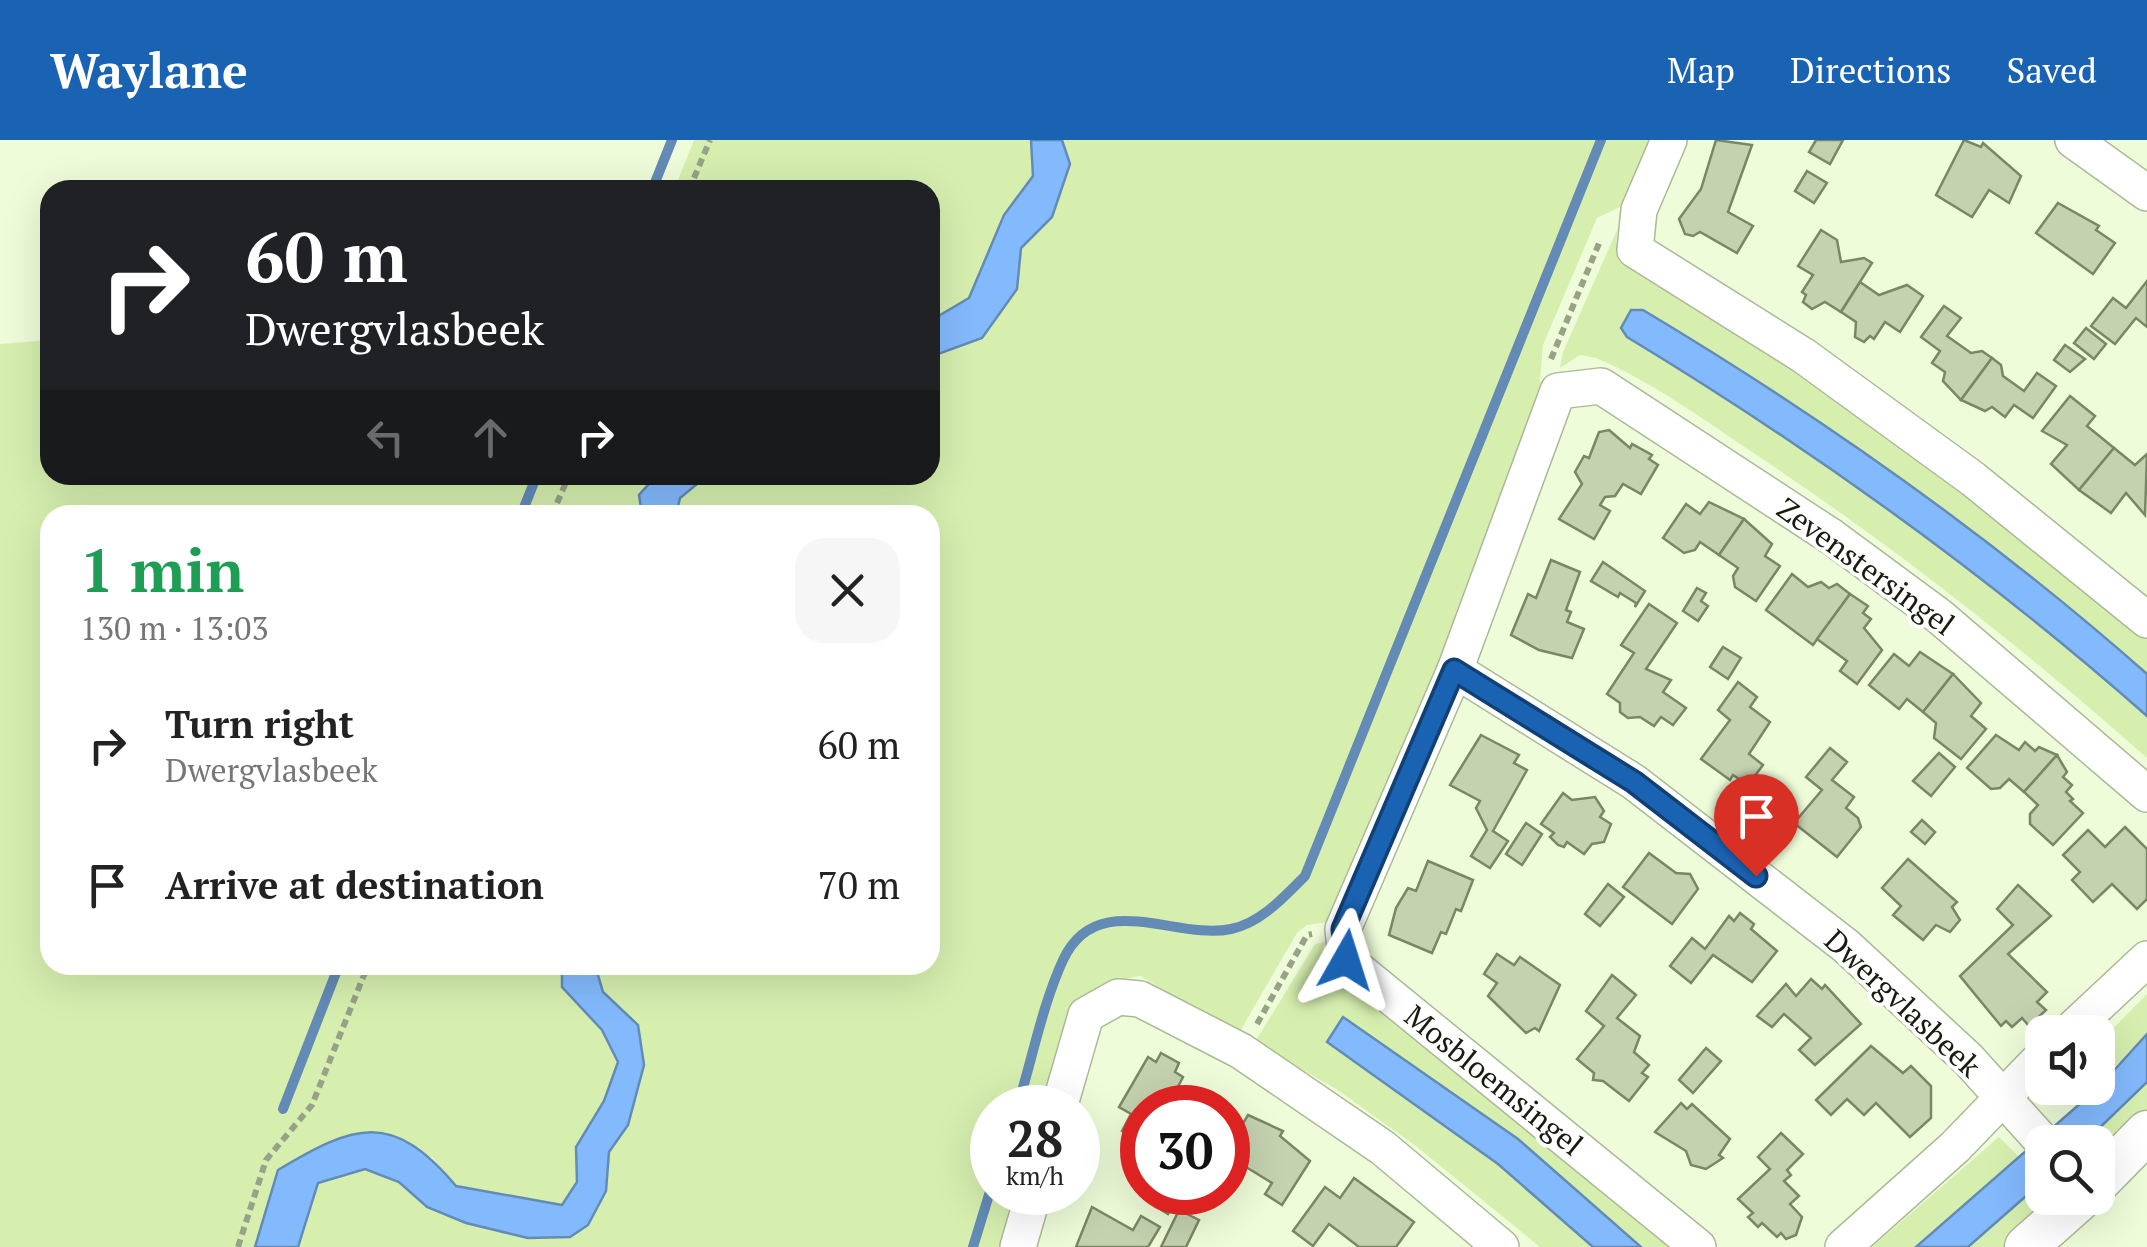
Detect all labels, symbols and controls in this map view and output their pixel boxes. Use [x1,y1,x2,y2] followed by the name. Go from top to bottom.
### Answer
[50,38,248,102] text: Waylane
[1667,47,1735,93] text: Map
[1790,47,1951,93] text: Directions
[2006,47,2097,93] text: Saved
[245,209,408,302] text: 60 m
[80,220,210,350] icon: right
[245,298,544,358] text: Dwergvlasbeek
[358,410,413,465] icon: left
[463,410,518,465] icon: ahead
[568,410,623,465] icon: right
[1769,488,1963,644] street label: Zevenstersingel
[80,530,244,609] text: 1 min
[795,538,900,643] button: close
[80,607,268,649] text: 130 m · 13:03
[165,699,354,749] text: Turn right
[80,718,135,773] icon: right
[817,720,900,770] text: 60 m
[165,749,378,791] text: Dwergvlasbeek
[1714,774,1799,877] pin
[1729,789,1784,844] icon: arrive
[80,858,135,913] icon: arrive
[165,860,544,910] text: Arrive at destination
[817,860,900,910] text: 70 m
[1294,908,1398,1012] position arrow
[1816,920,1990,1086] street label: Dwergvlasbeek
[1397,996,1591,1164] street label: Mosbloemsingel
[2025,1015,2115,1215] map controls
[2025,1015,2115,1105] button: sound
[1120,1085,1250,1215] speed limit sign: 30
[1007,1105,1063,1171] text: 28
[2025,1125,2115,1215] button: search
[1006,1159,1064,1192] text: km/h

